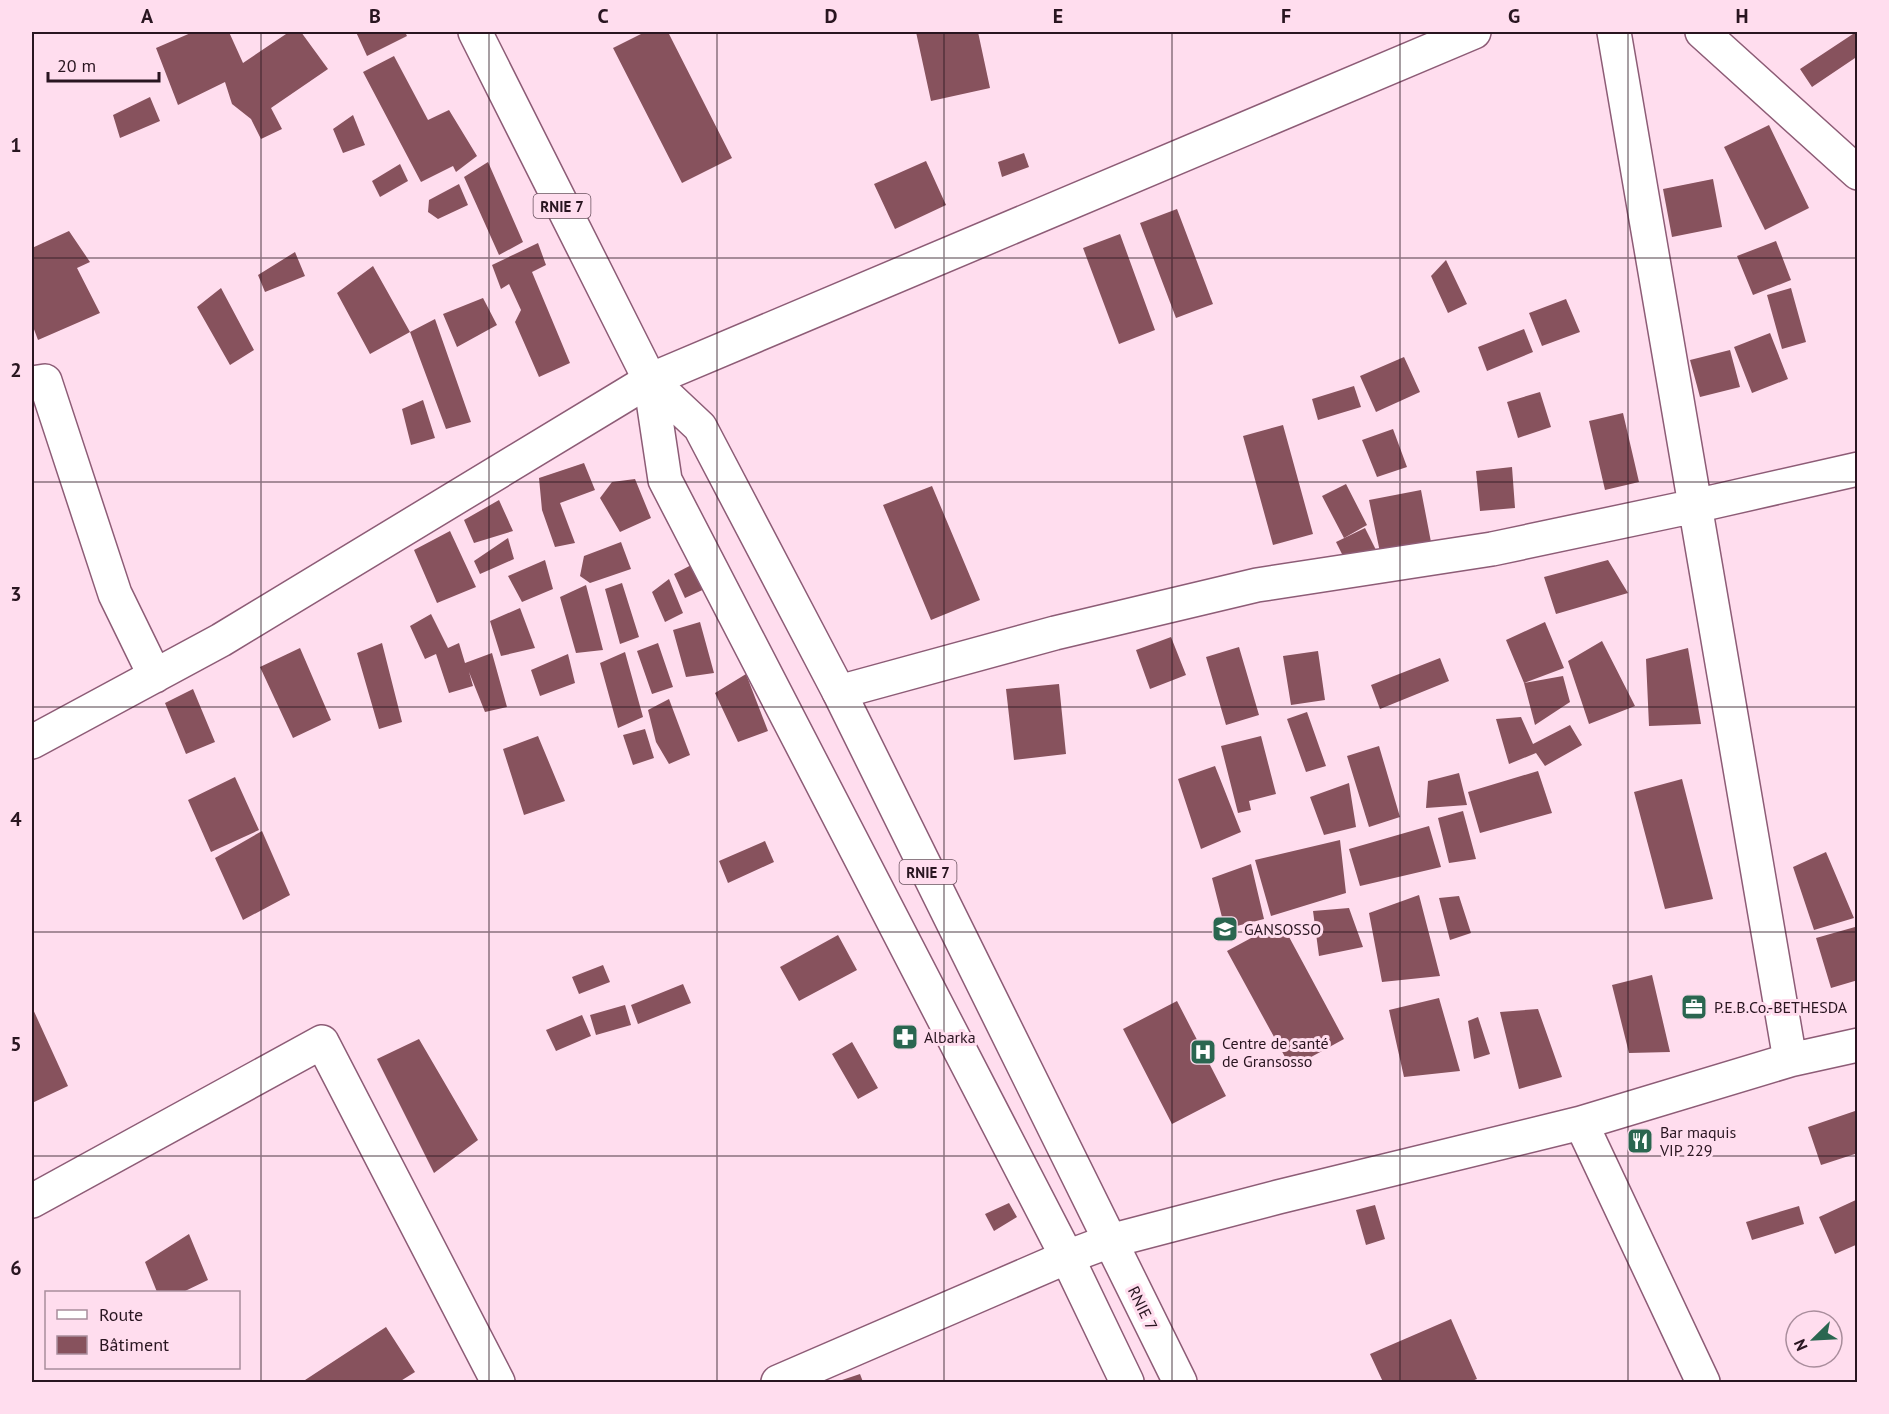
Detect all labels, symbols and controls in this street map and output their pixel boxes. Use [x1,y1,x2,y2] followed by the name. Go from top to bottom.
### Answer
[141,3,154,29] text: A
[369,3,381,29] text: B
[597,3,609,29] text: C
[825,3,838,29] text: D
[1053,3,1063,29] text: E
[1281,3,1291,29] text: F
[1508,3,1520,29] text: G
[1735,3,1749,29] text: H
[48,45,159,83] scale bar
[57,54,96,77] text: 20 m
[10,132,22,158] text: 1
[534,194,590,218] road number: RNIE 7
[10,357,22,383] text: 2
[10,581,22,607] text: 3
[10,806,22,832] text: 4
[900,860,956,884] road number: RNIE 7
[1210,914,1240,944] school or university icon: GANSOSSO
[1244,919,1321,939] place label: GANSOSSO
[1679,992,1709,1022] office icon: P.E.B.Co.-BETHESDA
[1714,997,1848,1017] place label: P.E.B.Co.-BETHESDA
[890,1022,920,1052] pharmacy icon: Albarka
[924,1027,976,1047] place label: Albarka
[10,1031,22,1057] text: 5
[1222,1033,1329,1071] place label: Centre de santé de Gransosso
[1188,1037,1218,1067] hospital icon: Centre de santé de Gransosso
[1659,1122,1736,1160] place label: Bar maquis VIP 229
[1625,1126,1655,1156] restaurant icon: Bar maquis VIP 229
[10,1255,22,1281] text: 6
[1124,1283,1162,1333] street label: RNIE 7
[45,1291,240,1369] legend
[99,1303,143,1326] text: Route
[1784,1309,1844,1369] north arrow
[99,1333,169,1356] text: Bâtiment
[1789,1336,1812,1354] text: N

